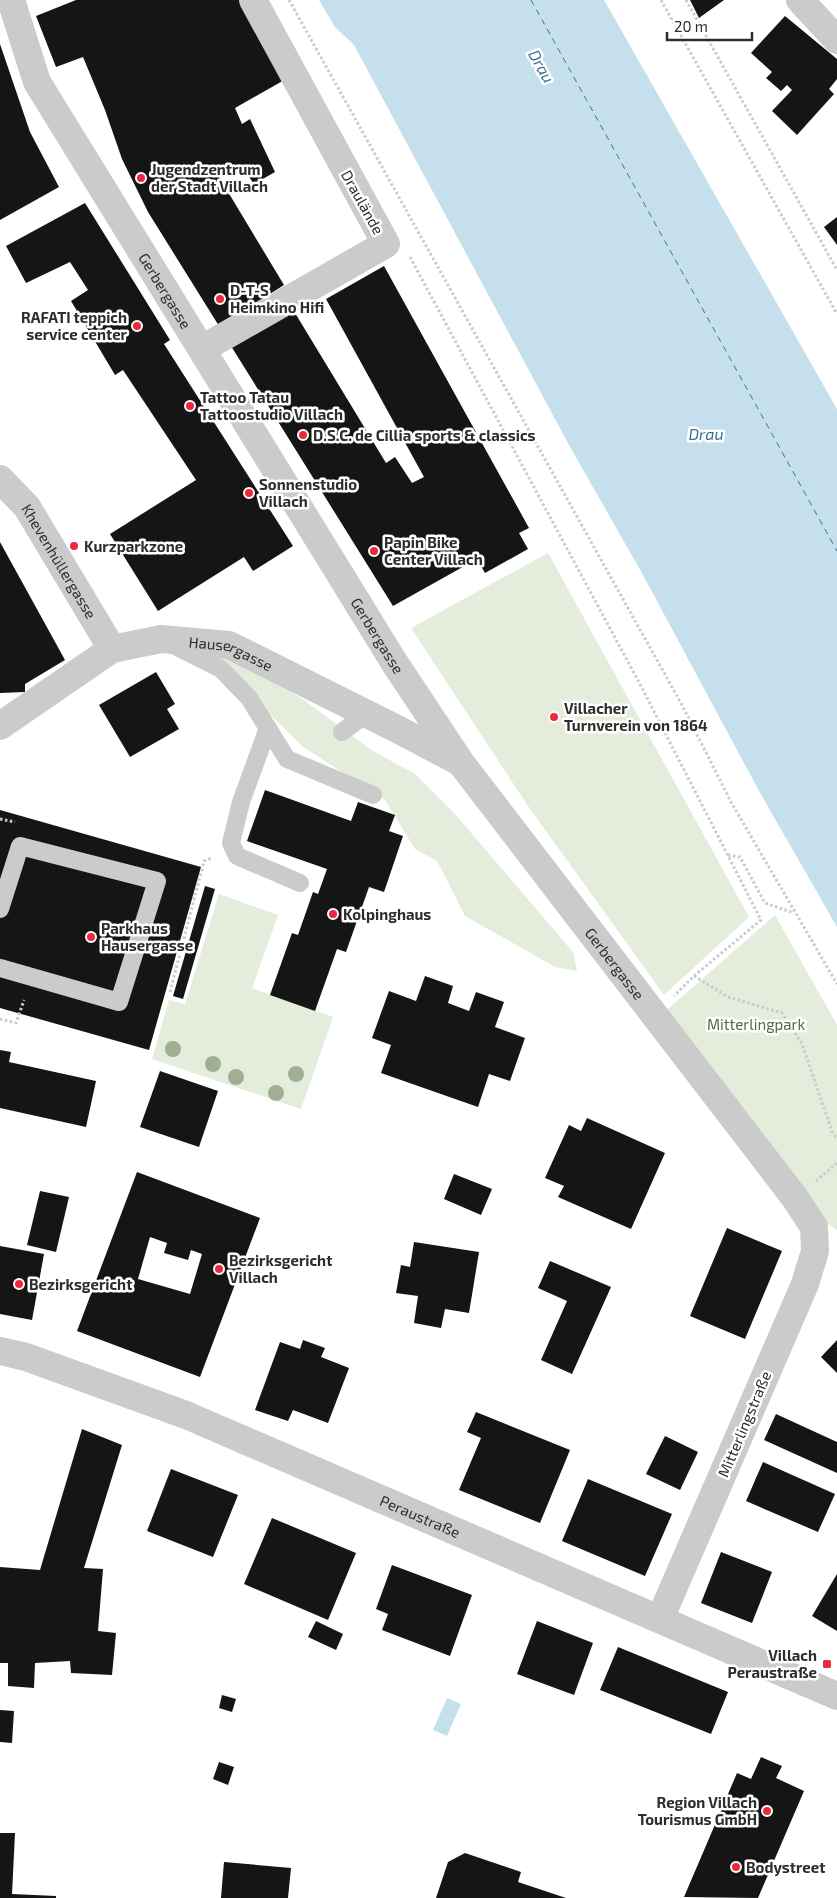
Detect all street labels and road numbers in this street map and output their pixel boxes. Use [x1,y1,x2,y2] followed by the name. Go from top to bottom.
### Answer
[338,167,388,237] street label: Draulände
[135,249,196,332] street label: Gerbergasse
[18,501,101,622] street label: Khevenhüllergasse
[348,594,408,677] street label: Gerbergasse
[188,632,276,675] street label: Hausergasse
[582,924,648,1003] street label: Gerbergasse
[714,1368,774,1480] street label: Mitterlingstraße
[377,1491,463,1541] street label: Peraustraße

